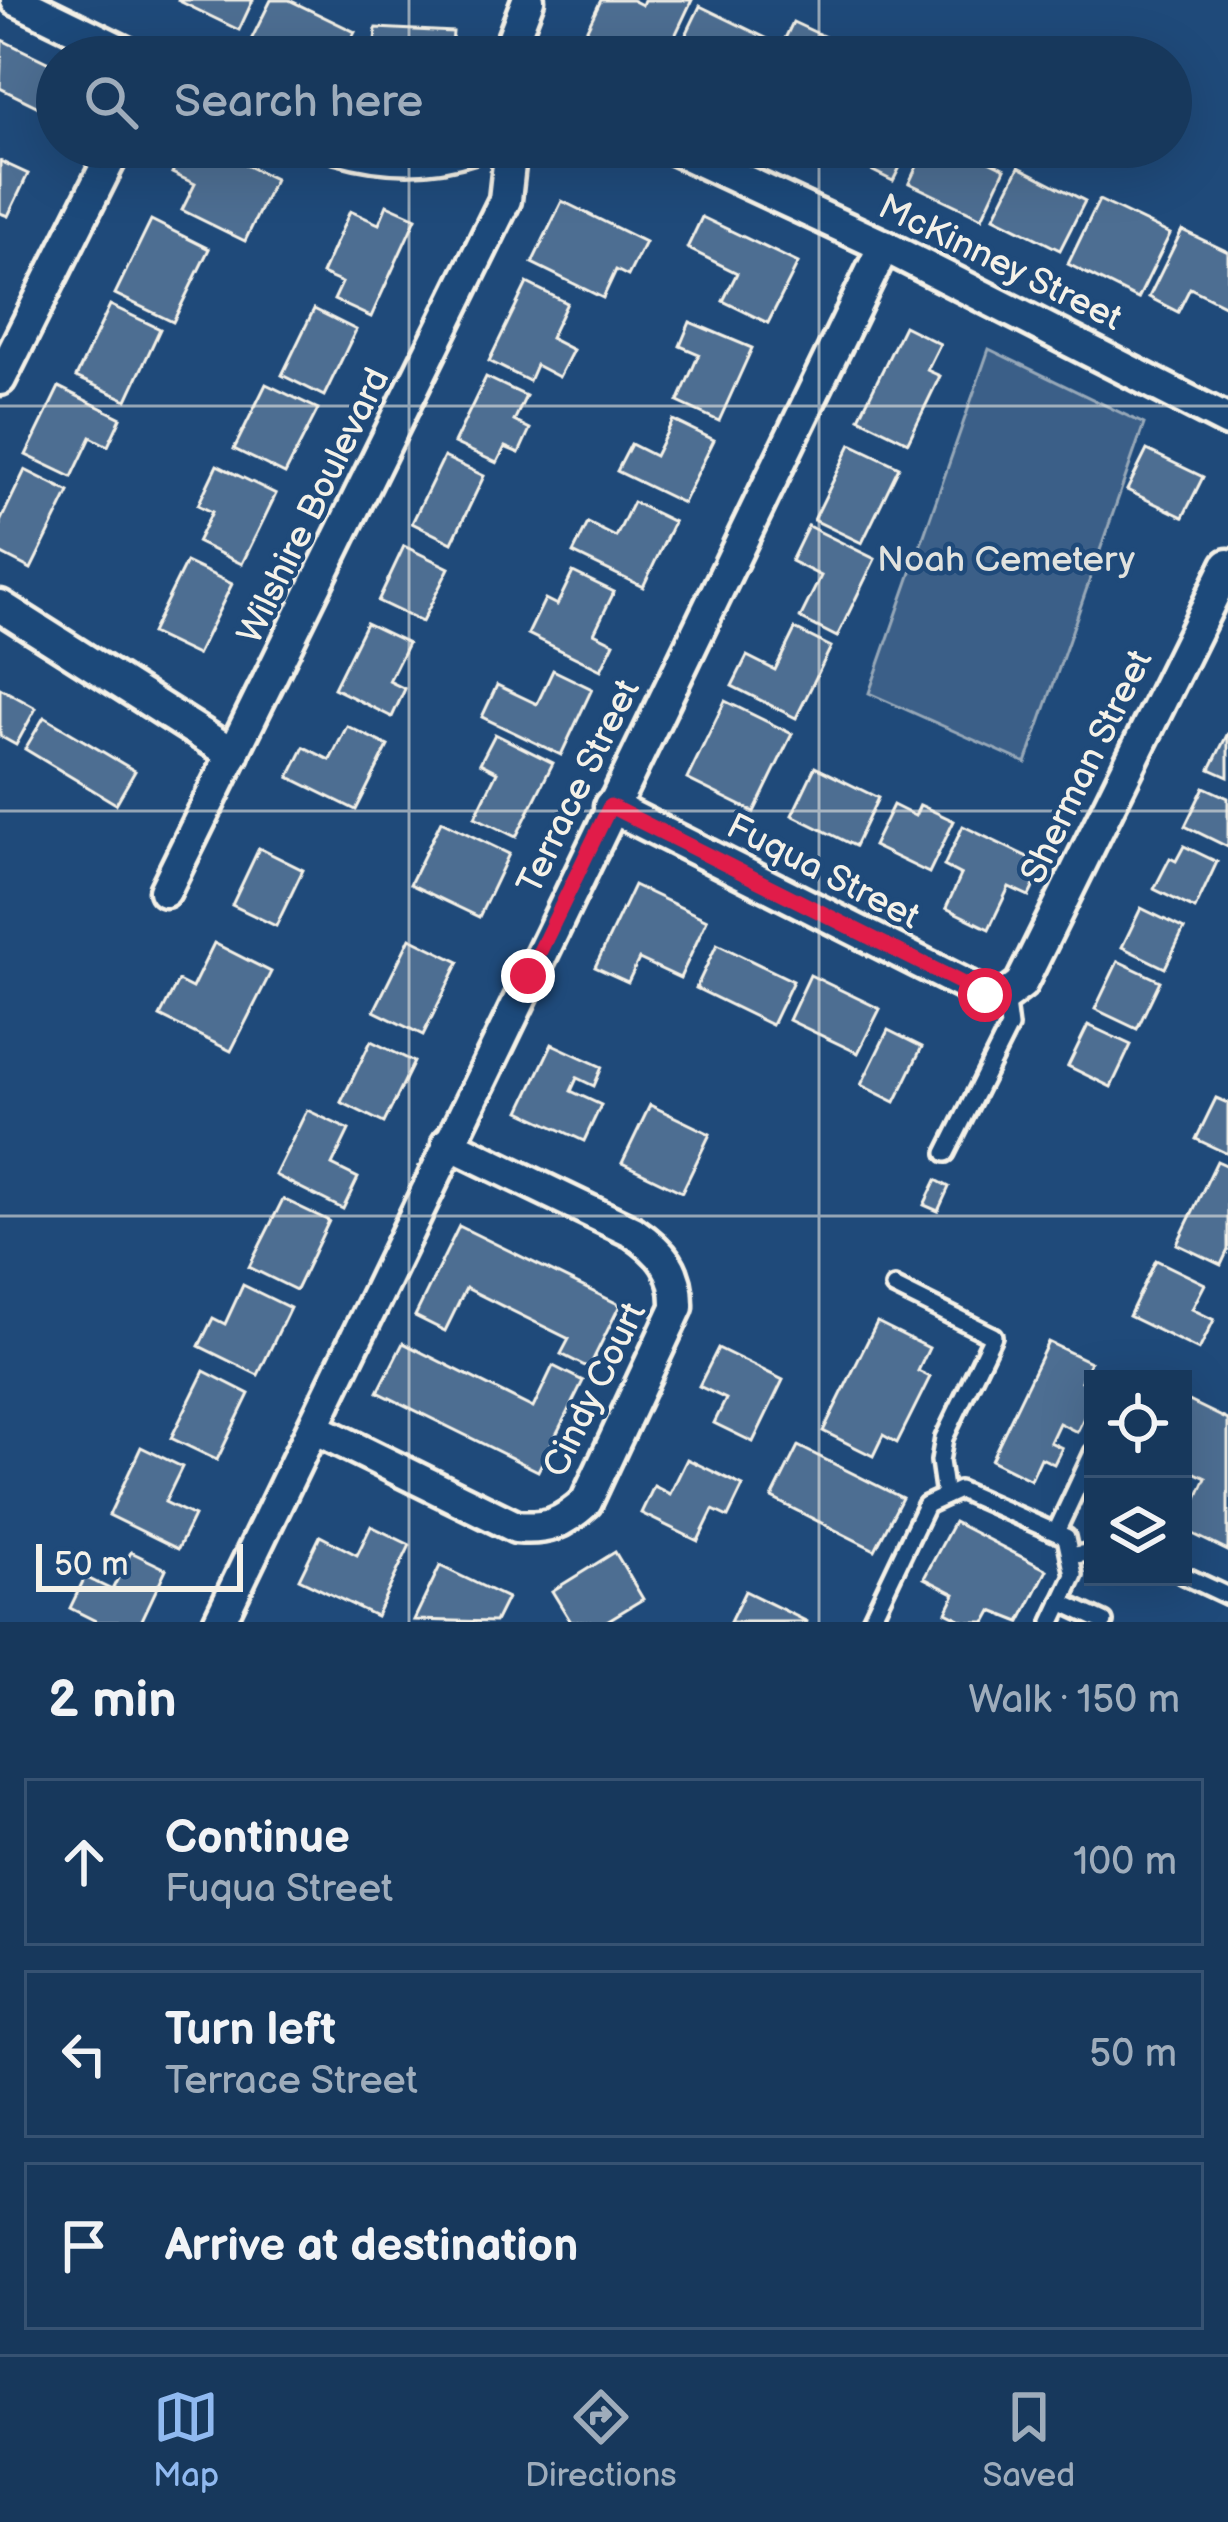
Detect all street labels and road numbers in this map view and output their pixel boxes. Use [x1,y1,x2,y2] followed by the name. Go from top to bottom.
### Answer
[871,186,1129,341] street label: McKinney Street
[229,361,400,651] street label: Wilshire Boulevard
[1012,643,1162,891] street label: Sherman Street
[509,673,650,901] street label: Terrace Street
[719,805,926,939] street label: Fuqua Street
[535,1296,656,1484] street label: Cindy Court

